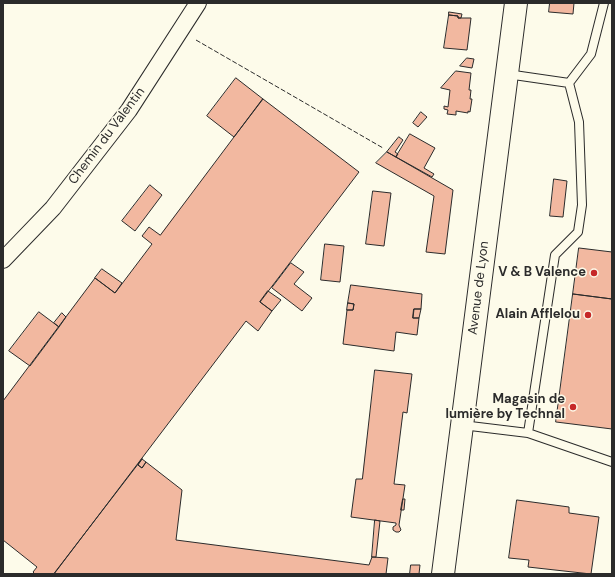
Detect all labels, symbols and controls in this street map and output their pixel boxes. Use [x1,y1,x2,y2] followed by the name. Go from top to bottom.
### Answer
[65,84,149,188] street label: Chemin du Valentin
[466,240,492,336] street label: Avenue de Lyon
[498,265,586,281] place label: V & B Valence
[589,268,599,278] marker: V & B Valence
[496,307,580,323] place label: Alain Afflelou
[583,310,593,320] marker: Alain Afflelou
[446,392,565,423] place label: Magasin de lumière by Technal
[568,402,578,412] marker: Magasin de lumière by Technal

